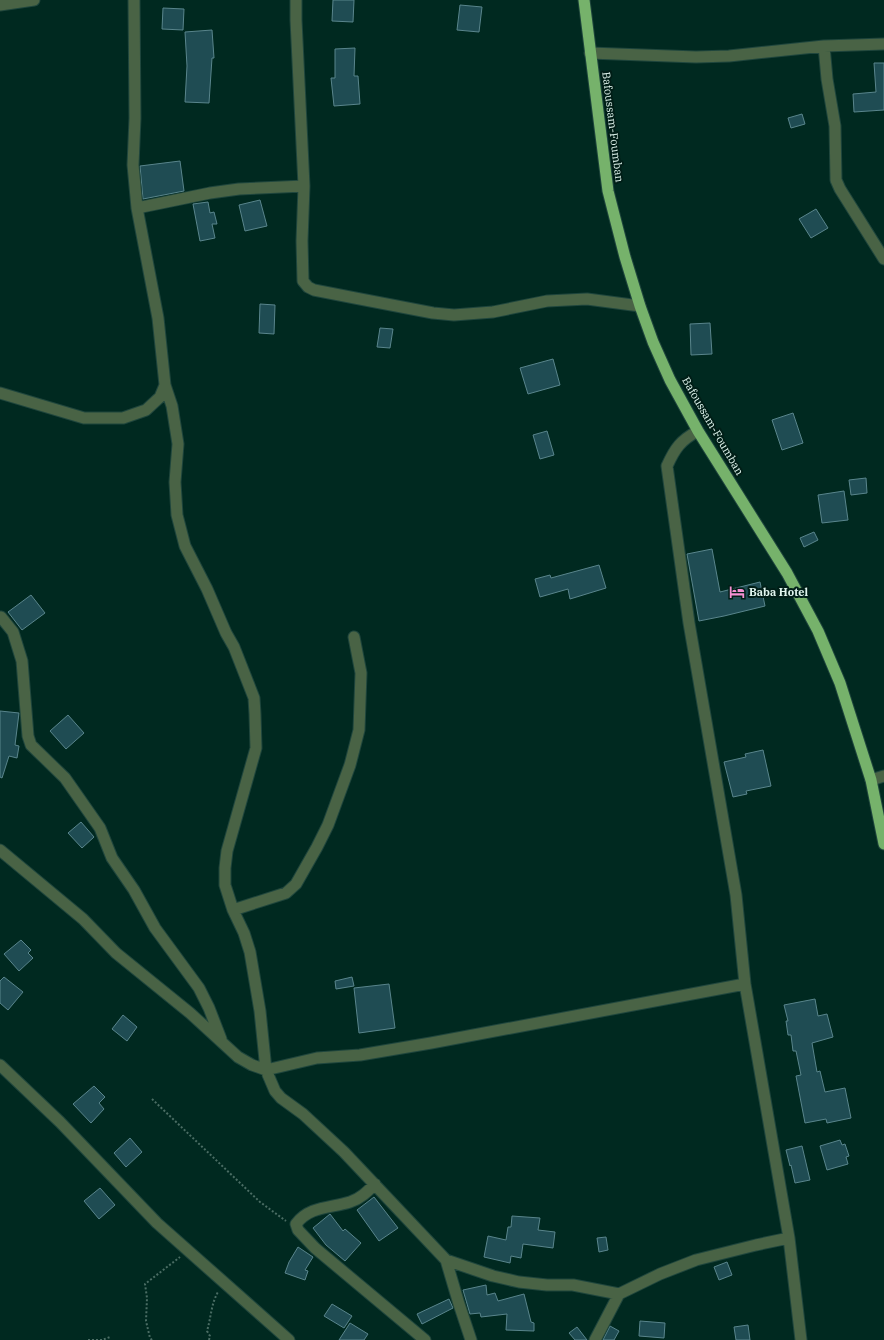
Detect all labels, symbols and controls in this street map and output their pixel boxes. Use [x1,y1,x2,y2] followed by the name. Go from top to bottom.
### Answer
[599,71,627,183] street label: Bafoussam-Foumban
[679,374,747,478] street label: Bafoussam-Foumban
[728,583,746,601] hotel icon: Baba Hotel
[749,585,809,599] place label: Baba Hotel

